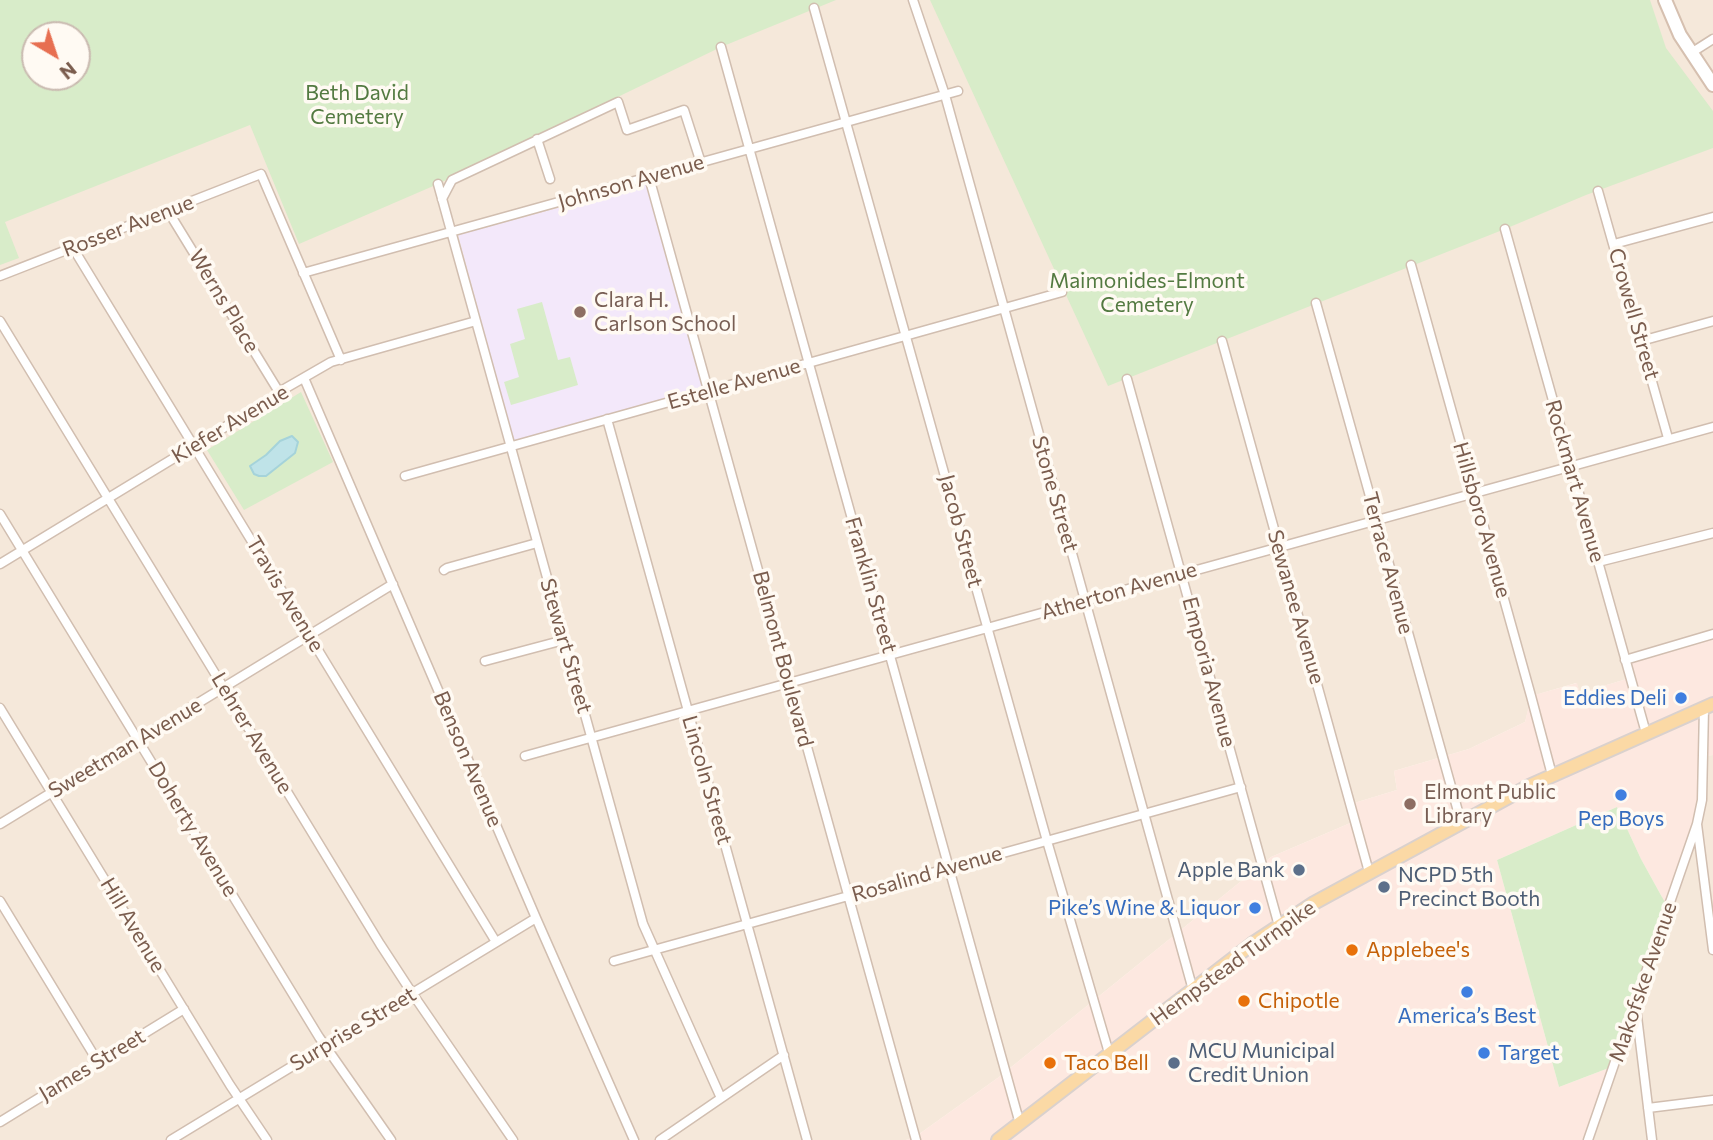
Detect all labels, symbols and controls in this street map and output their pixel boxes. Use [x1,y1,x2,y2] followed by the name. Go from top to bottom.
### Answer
[21,21,91,91] north arrow
[55,58,81,85] text: N
[305,80,409,130] park label: Beth David Cemetery
[555,149,707,215] street label: Johnson Avenue
[59,189,197,263] street label: Rosser Avenue
[183,245,265,357] street label: Werns Place
[1603,245,1665,383] street label: Crowell Street
[1049,268,1245,318] park label: Maimonides-Elmont Cemetery
[594,287,736,337] place label: Clara H. Carlson School
[572,304,588,320] marker: Clara H. Carlson School
[665,353,803,415] street label: Estelle Avenue
[167,379,293,469] street label: Kiefer Avenue
[1540,397,1610,565] street label: Rockmart Avenue
[1026,433,1084,555] street label: Stone Street
[1448,439,1516,601] street label: Hillsboro Avenue
[934,472,988,590] street label: Jacob Street
[1357,489,1419,637] street label: Terrace Avenue
[840,514,902,656] street label: Franklin Street
[1262,527,1330,687] street label: Sewanee Avenue
[241,532,329,656] street label: Travis Avenue
[1038,557,1200,625] street label: Atherton Avenue
[747,568,819,750] street label: Belmont Boulevard
[535,576,597,716] street label: Stewart Street
[1177,594,1241,750] street label: Emporia Avenue
[206,668,298,798] street label: Lehrer Avenue
[1563,685,1667,711] place label: Eddies Deli
[428,687,508,831] street label: Benson Avenue
[1673,690,1689,706] marker: Eddies Deli
[44,692,206,804] street label: Sweetman Avenue
[677,713,737,847] street label: Lincoln Street
[143,757,243,901] street label: Doherty Avenue
[1424,779,1556,829] place label: Elmont Public Library
[1613,787,1629,803] marker: Pep Boys
[1402,796,1418,812] marker: Elmont Public Library
[1578,806,1664,832] place label: Pep Boys
[849,841,1005,907] street label: Rosalind Avenue
[1177,857,1285,883] place label: Apple Bank
[1291,862,1307,878] marker: Apple Bank
[1398,862,1540,912] place label: NCPD 5th Precinct Booth
[95,873,171,977] street label: Hill Avenue
[1376,879,1392,895] marker: NCPD 5th Precinct Booth
[1048,895,1241,921] place label: Pike’s Wine & Liquor
[1146,895,1320,1031] street label: Hempstead Turnpike
[1604,899,1682,1065] street label: Makofske Avenue
[1247,900,1263,916] marker: Pike’s Wine & Liquor
[1366,937,1470,963] place label: Applebee's
[1344,942,1360,958] marker: Applebee's
[285,981,421,1077] street label: Surprise Street
[1459,984,1475,1000] marker: America’s Best
[1258,988,1340,1014] place label: Chipotle
[1236,993,1252,1009] marker: Chipotle
[1398,1003,1536,1029] place label: America’s Best
[34,1023,150,1107] street label: James Street
[1188,1038,1335,1088] place label: MCU Municipal Credit Union
[1498,1040,1560,1066] place label: Target
[1476,1045,1492,1061] marker: Target
[1064,1050,1149,1076] place label: Taco Bell
[1042,1055,1058,1071] marker: Taco Bell
[1166,1055,1182,1071] marker: MCU Municipal Credit Union

